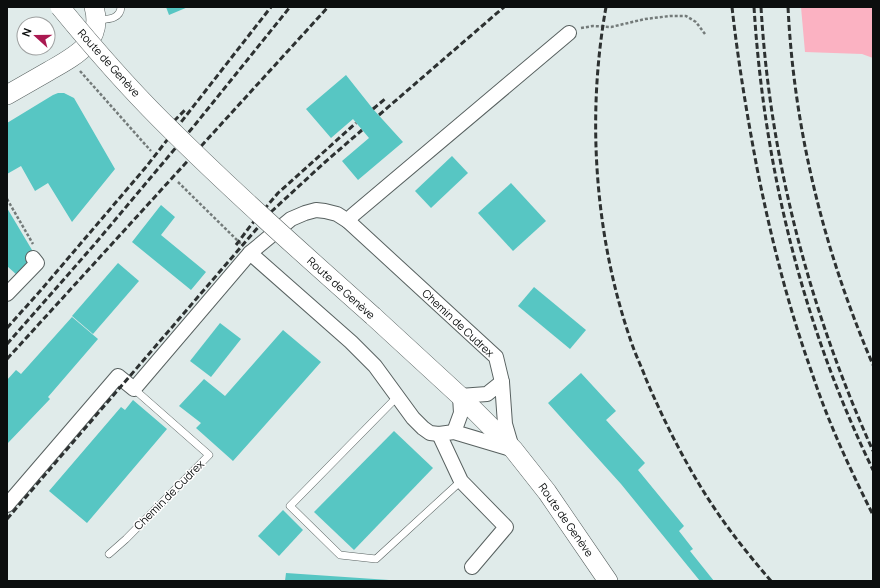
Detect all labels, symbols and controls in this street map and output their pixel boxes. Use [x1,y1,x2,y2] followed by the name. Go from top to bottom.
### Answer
[16,16,56,56] north arrow
[18,26,35,39] text: N
[75,26,144,100] street label: Route de Genève
[304,253,379,323] street label: Route de Genève
[419,285,498,360] street label: Chemin de Cudrex
[130,456,207,533] street label: Chemin de Cudrex
[535,480,598,560] street label: Route de Genève

